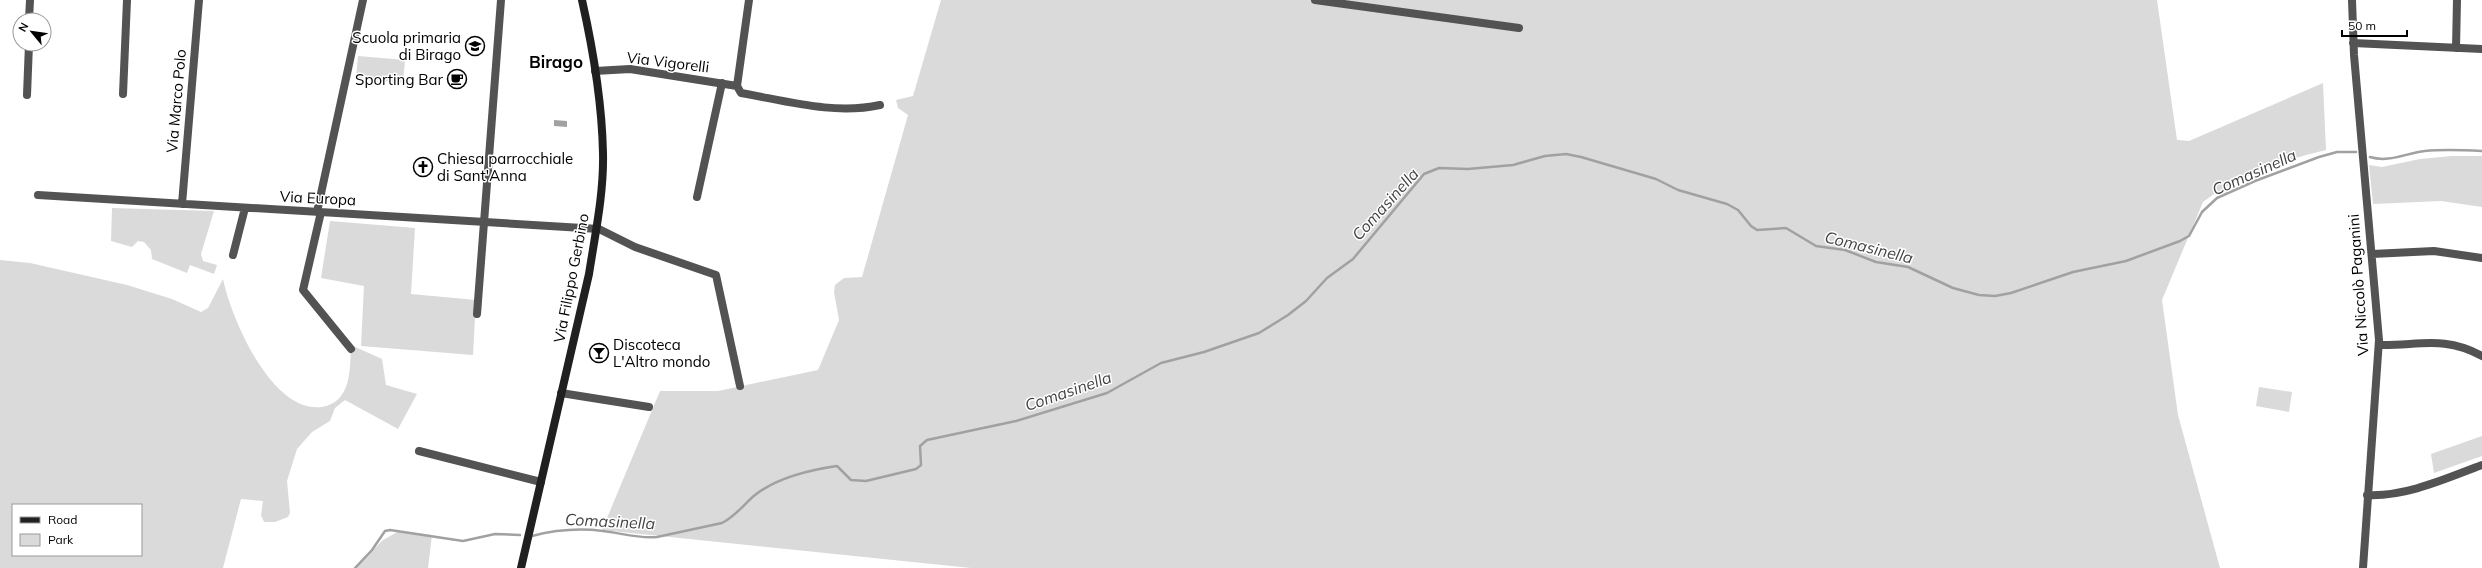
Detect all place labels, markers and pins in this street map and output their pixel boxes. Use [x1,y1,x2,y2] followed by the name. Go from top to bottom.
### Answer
[352,28,461,64] place label: Scuola primaria di Birago
[464,35,486,57] school or university icon: Scuola primaria di Birago
[446,68,468,90] cafe icon: Sporting Bar
[355,70,444,89] place label: Sporting Bar
[437,149,573,185] place label: Chiesa parrocchiale di Sant'Anna
[412,156,434,178] church icon: Chiesa parrocchiale di Sant'Anna
[613,335,710,371] place label: Discoteca L'Altro mondo
[588,342,610,364] bar icon: Discoteca L'Altro mondo

